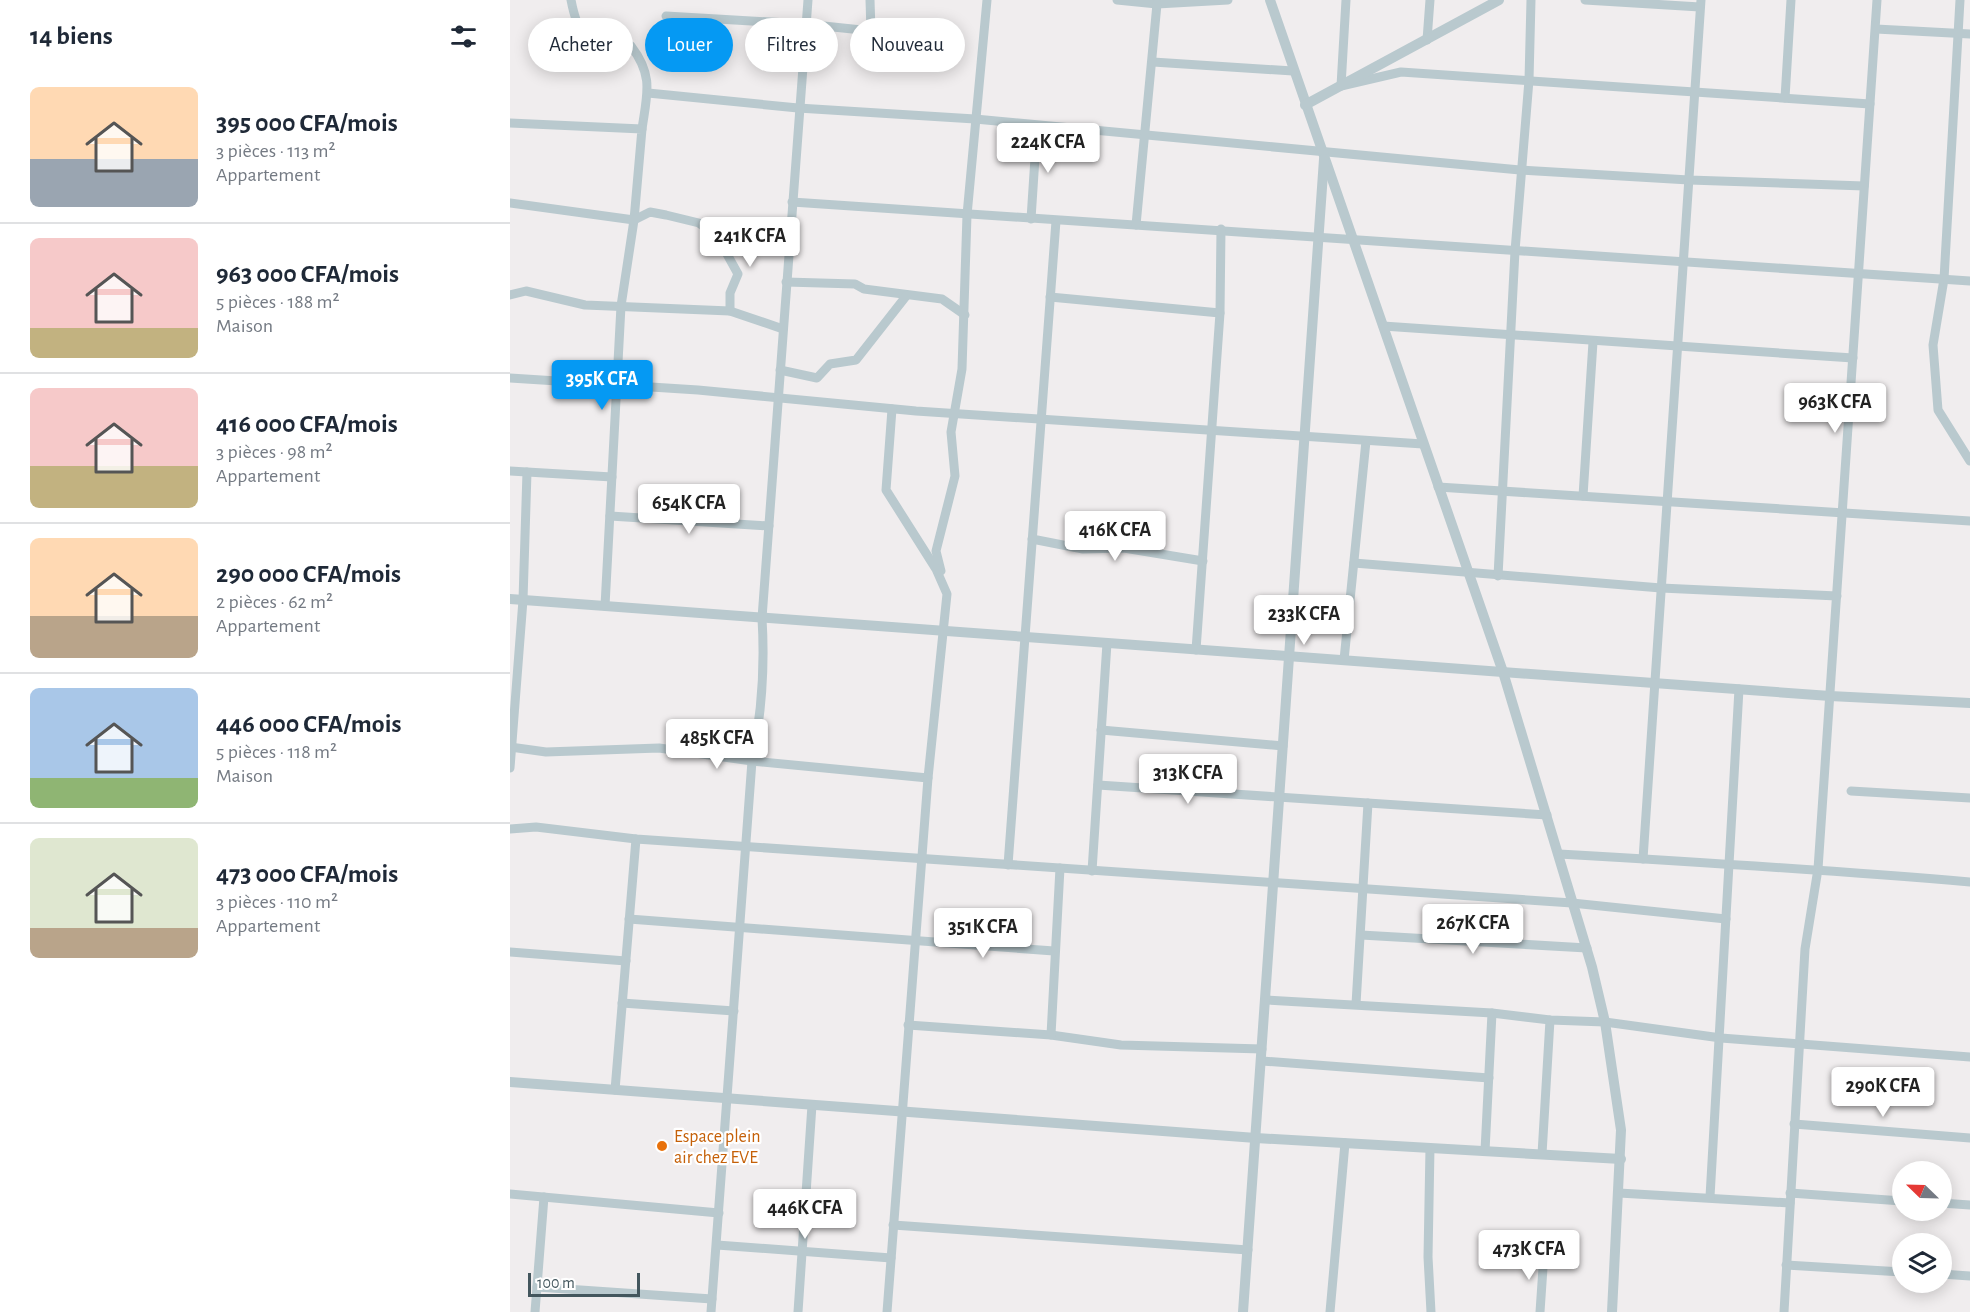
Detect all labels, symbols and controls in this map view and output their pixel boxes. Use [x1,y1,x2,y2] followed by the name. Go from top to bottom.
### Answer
[528,18,633,72] chip: Acheter
[645,18,733,72] chip: Louer
[745,18,838,72] chip: Filtres
[850,18,965,72] chip: Nouveau
[447,20,480,53] icon: filters
[30,23,113,49] text: 14 biens
[216,110,398,136] text: 395 000 CFA/mois
[78,111,150,183] icon: home
[986,123,1110,174] pin: 224K CFA
[1011,132,1085,152] text: 224K CFA
[216,141,336,161] text: 3 pièces · 113 m²
[216,165,320,185] text: Appartement
[688,217,812,268] pin: 241K CFA
[714,226,786,246] text: 241K CFA
[216,261,399,287] text: 963 000 CFA/mois
[78,262,150,334] icon: home
[216,292,340,312] text: 5 pièces · 188 m²
[216,316,273,336] text: Maison
[540,360,664,411] pin: 395K CFA
[566,369,638,389] text: 395K CFA
[1773,383,1897,434] pin: 963K CFA
[1798,392,1872,412] text: 963K CFA
[216,411,398,437] text: 416 000 CFA/mois
[78,412,150,484] icon: home
[216,442,332,462] text: 3 pièces · 98 m²
[216,466,320,486] text: Appartement
[627,484,751,535] pin: 654K CFA
[652,493,726,513] text: 654K CFA
[1053,511,1177,562] pin: 416K CFA
[1079,520,1151,540] text: 416K CFA
[216,561,401,587] text: 290 000 CFA/mois
[78,562,150,634] icon: home
[216,592,333,612] text: 2 pièces · 62 m²
[1242,595,1366,646] pin: 233K CFA
[1268,604,1340,624] text: 233K CFA
[216,616,320,636] text: Appartement
[216,711,401,737] text: 446 000 CFA/mois
[78,712,150,784] icon: home
[655,719,779,770] pin: 485K CFA
[680,728,754,748] text: 485K CFA
[216,742,337,762] text: 5 pièces · 118 m²
[1126,754,1250,805] pin: 313K CFA
[1153,763,1223,783] text: 313K CFA
[216,766,273,786] text: Maison
[216,861,398,887] text: 473 000 CFA/mois
[78,862,150,934] icon: home
[216,892,338,912] text: 3 pièces · 110 m²
[1411,904,1535,955] pin: 267K CFA
[921,908,1045,959] pin: 351K CFA
[1436,913,1510,933] text: 267K CFA
[216,916,320,936] text: Appartement
[948,917,1018,937] text: 351K CFA
[1821,1067,1945,1118] pin: 290K CFA
[1845,1076,1921,1096] text: 290K CFA
[674,1128,761,1167] place label: Espace plein air chez EVE
[655,1139,669,1153] marker: Espace plein air chez EVE
[1892,1161,1952,1221] north arrow
[1892,1161,1952,1293] map controls
[743,1189,867,1240] pin: 446K CFA
[767,1198,843,1218] text: 446K CFA
[1467,1230,1591,1281] pin: 473K CFA
[1892,1233,1952,1293] button: layers
[1493,1239,1565,1259] text: 473K CFA
[528,1270,640,1298] scale bar
[537,1275,575,1291] text: 100 m

